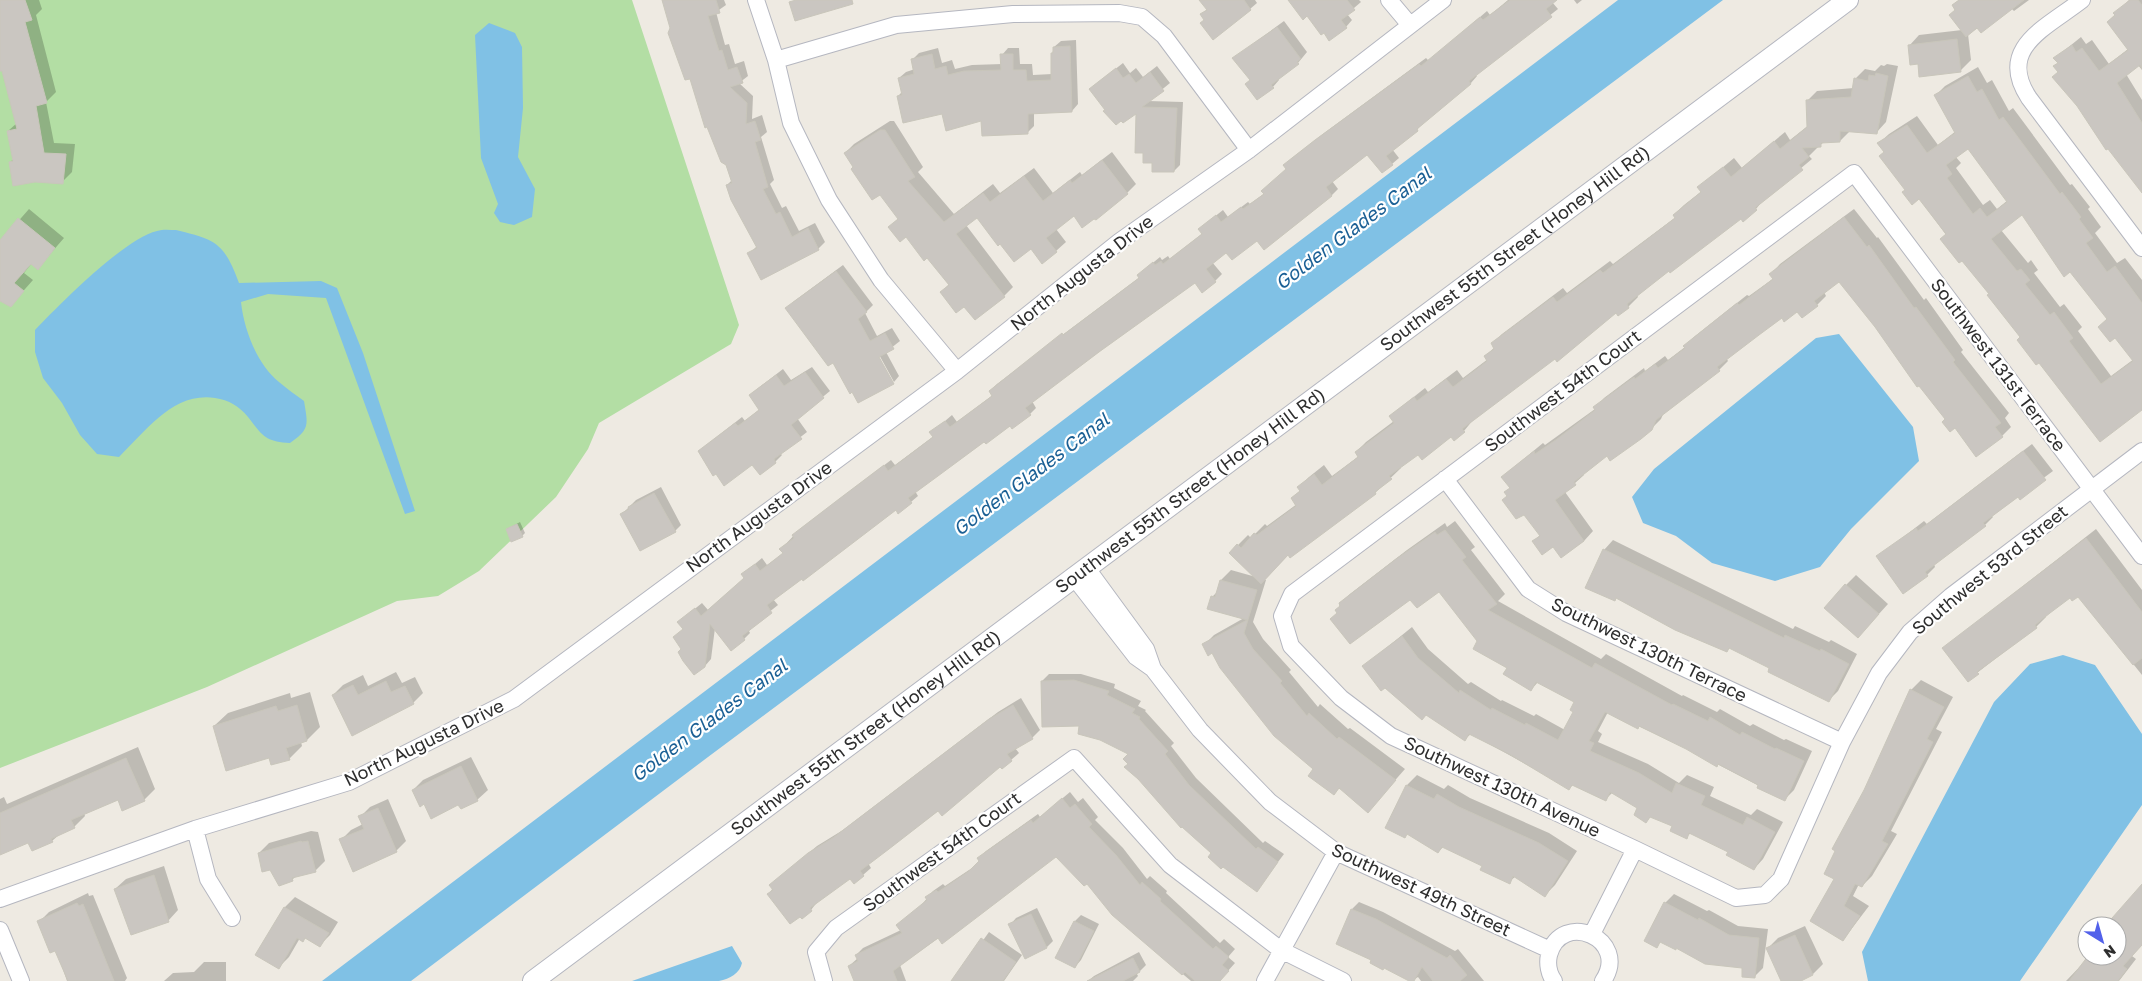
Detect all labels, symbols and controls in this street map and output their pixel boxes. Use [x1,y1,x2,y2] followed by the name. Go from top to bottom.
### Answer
[1375,140,1653,355] street label: Southwest 55th Street (Honey Hill Rd)
[1270,161,1436,294] water label: Golden Glades Canal
[1006,210,1157,335] street label: North Augusta Drive
[1927,274,2071,455] street label: Southwest 131st Terrace
[1480,324,1645,456] street label: Southwest 54th Court
[1051,382,1329,598] street label: Southwest 55th Street (Honey Hill Rd)
[948,407,1114,540] water label: Golden Glades Canal
[681,456,836,577] street label: North Augusta Drive
[1907,500,2072,639] street label: Southwest 53rd Street
[1548,592,1751,706] street label: Southwest 130th Terrace
[726,624,1004,840] street label: Southwest 55th Street (Honey Hill Rd)
[626,653,792,786] water label: Golden Glades Canal
[340,694,507,790] street label: North Augusta Drive
[1401,731,1604,841] street label: Southwest 130th Avenue
[858,786,1025,916] street label: Southwest 54th Court
[1328,838,1515,940] street label: Southwest 49th Street
[2077,916,2127,966] north arrow
[2101,942,2119,962] text: N

